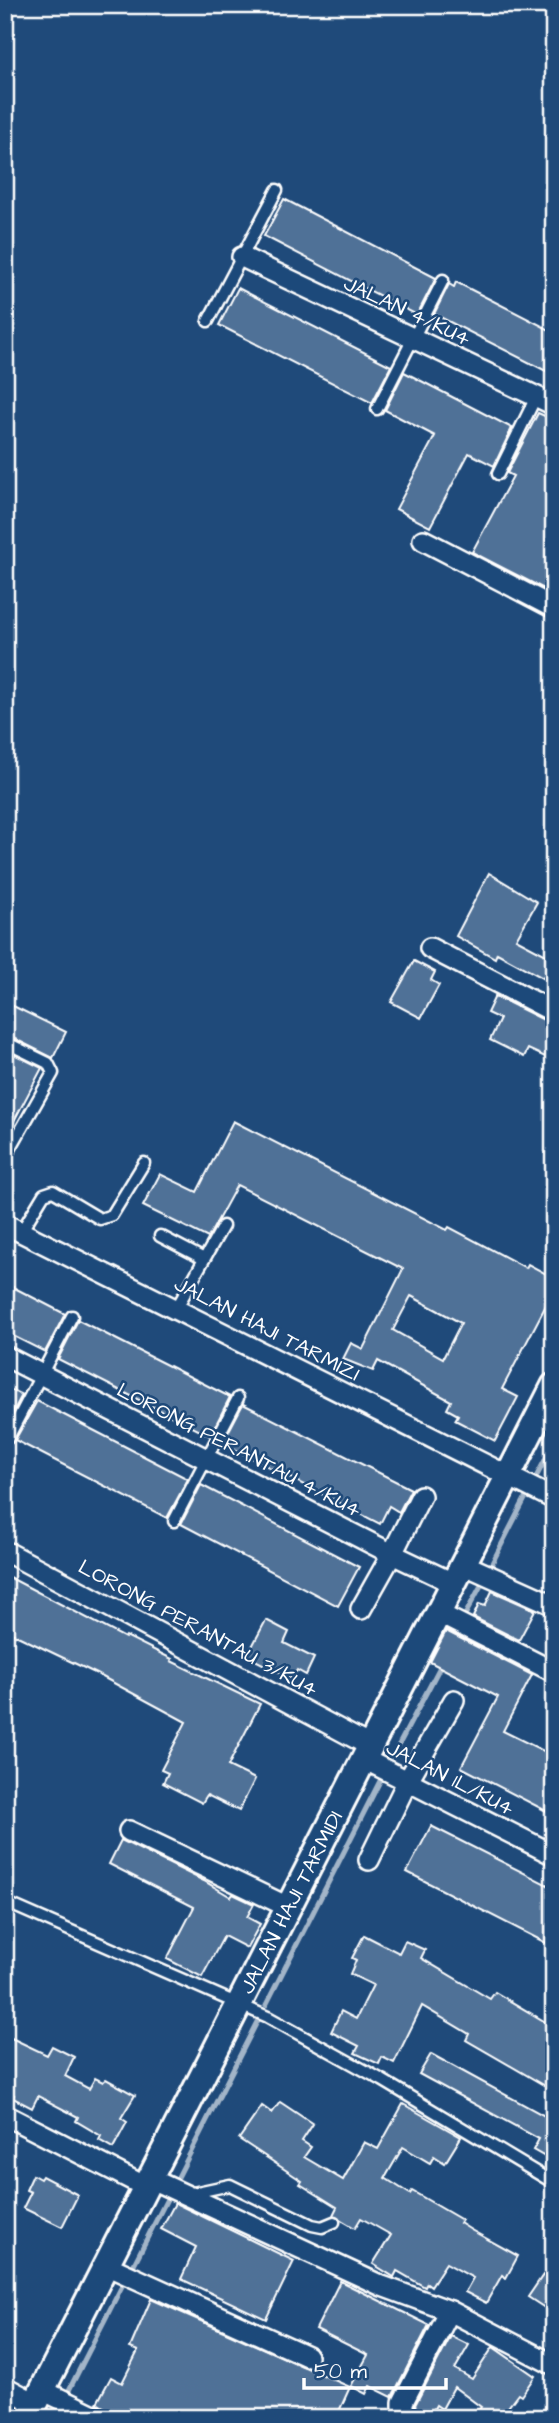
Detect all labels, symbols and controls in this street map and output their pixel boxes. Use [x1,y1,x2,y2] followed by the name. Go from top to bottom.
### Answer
[339,269,475,353] street label: JALAN 4/KU4
[169,1270,365,1388] street label: JALAN HAJI TARMIZI
[112,1376,366,1524] street label: LORONG PERANTAU 4/KU4
[73,1553,323,1703] street label: LORONG PERANTAU 3/KU4
[381,1733,519,1823] street label: JALAN 1L/KU4
[232,1806,350,1999] street label: JALAN HAJI TARMIDI
[304,2346,445,2390] scale bar
[314,2357,368,2386] text: 50 m

